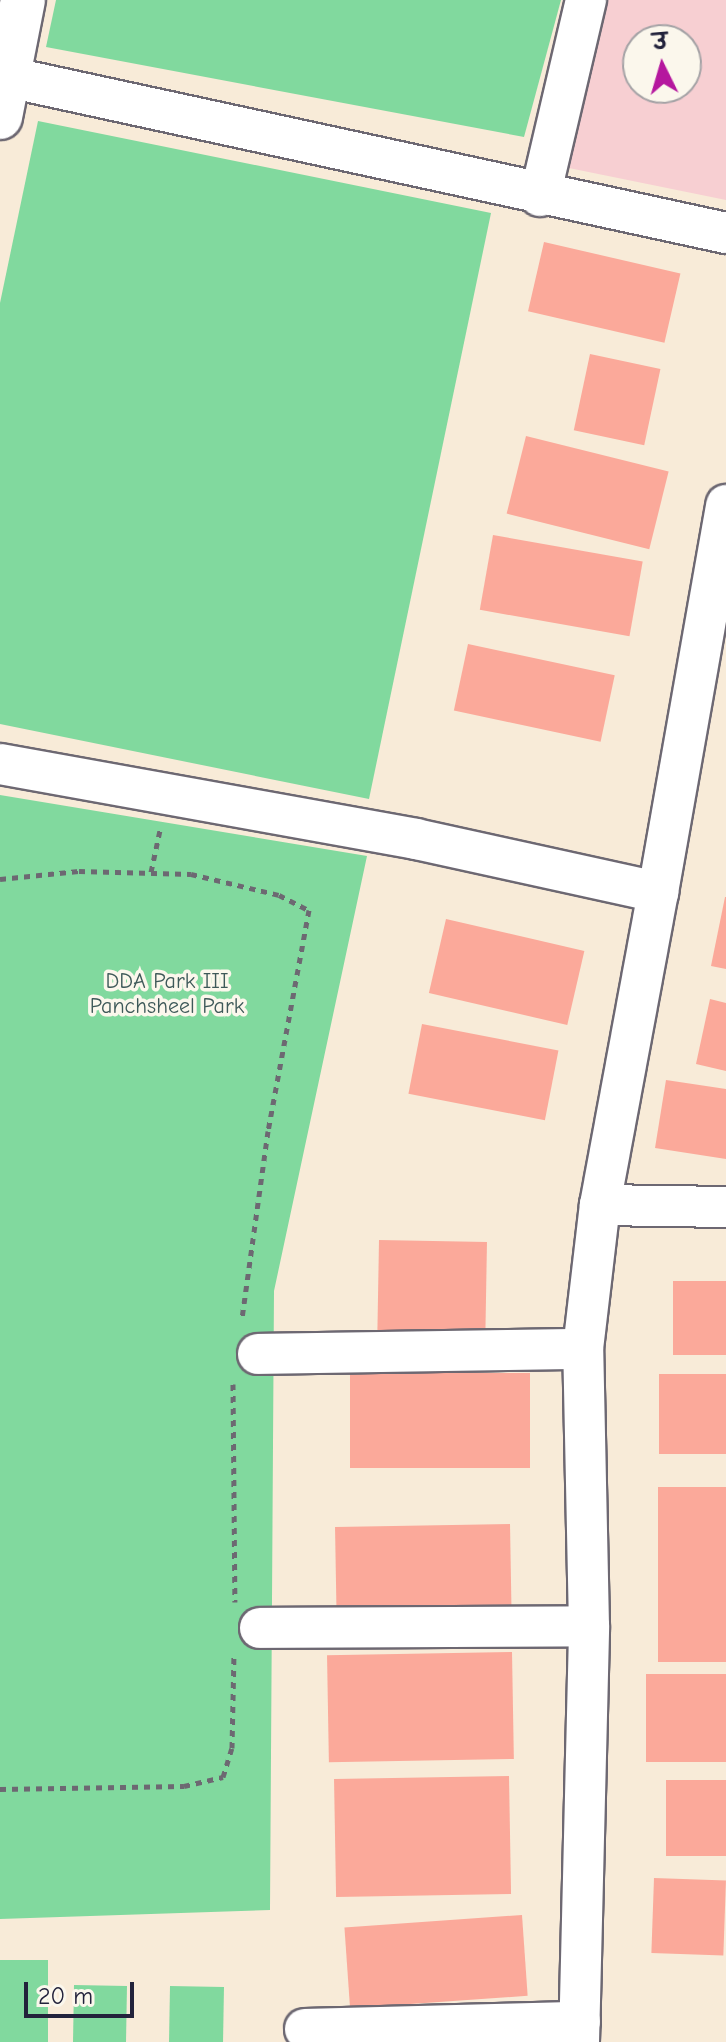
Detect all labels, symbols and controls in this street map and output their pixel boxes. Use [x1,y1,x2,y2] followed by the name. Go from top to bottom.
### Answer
[622,24,702,104] north arrow
[652,28,669,56] text: उ
[90,968,244,1020] park label: DDA Park III Panchsheel Park
[28,1966,138,2016] scale bar
[38,1982,93,2010] text: 20 m

